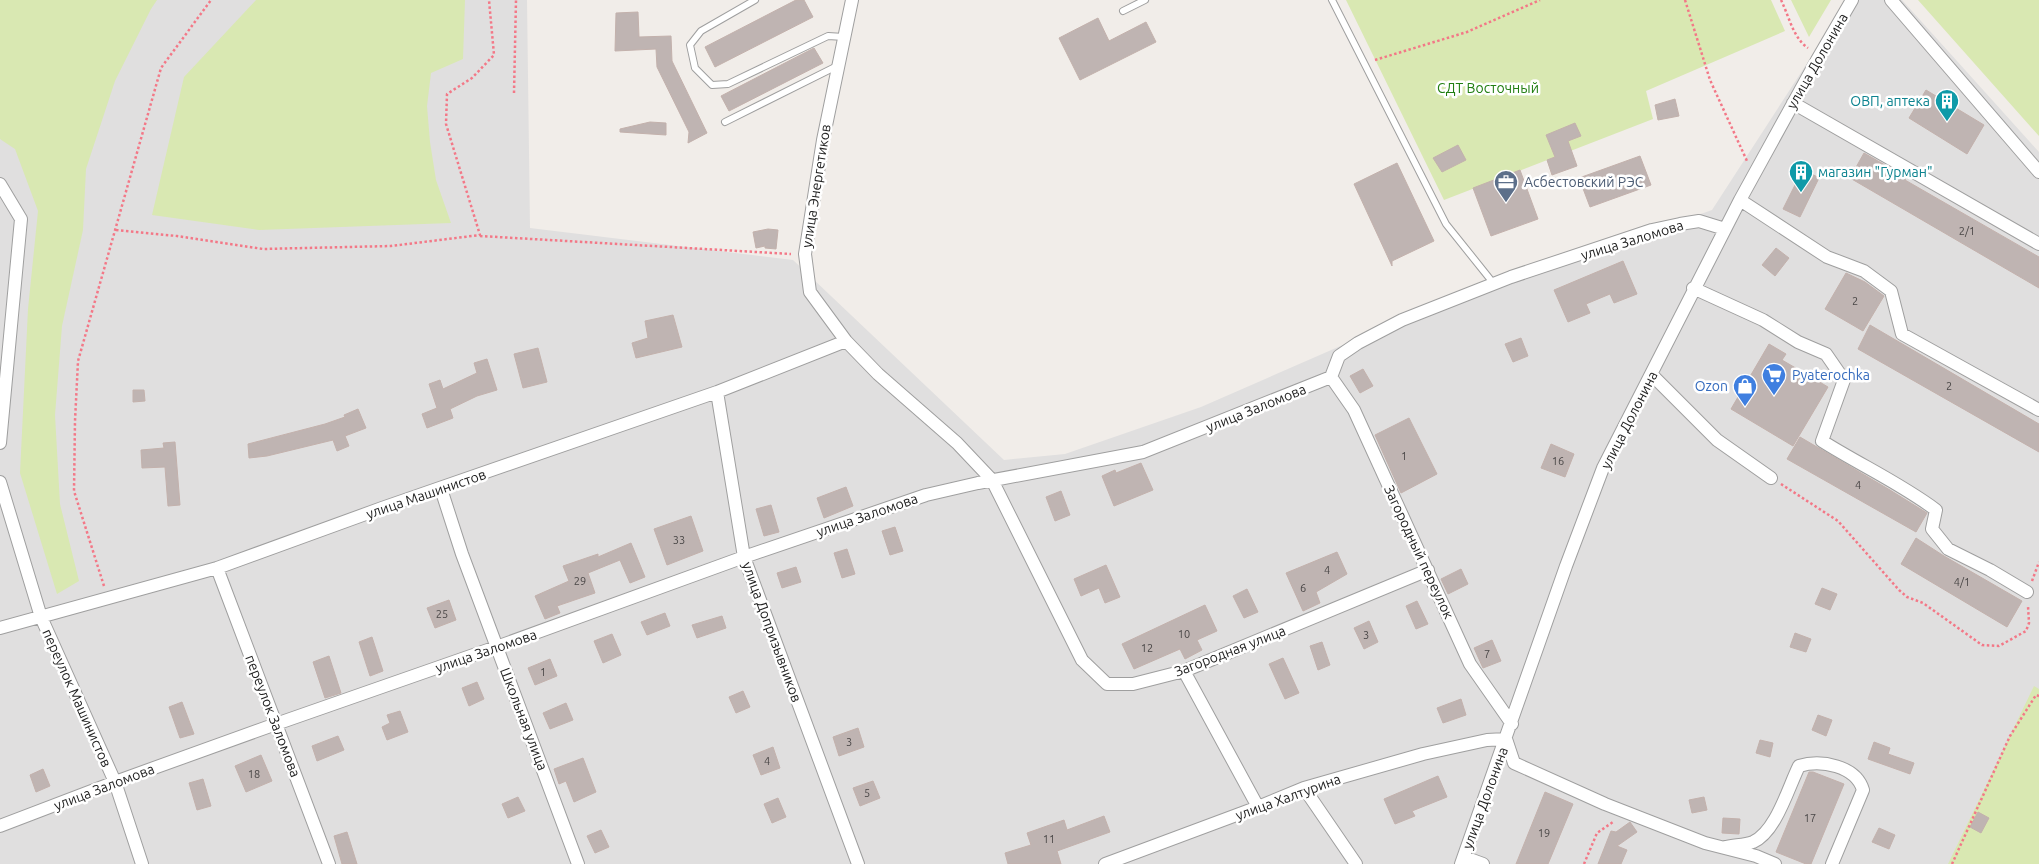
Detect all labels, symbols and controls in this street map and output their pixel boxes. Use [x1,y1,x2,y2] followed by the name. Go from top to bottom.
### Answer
[1783,10,1851,112] street label: улица Долонина
[1437,80,1539,96] park label: СДТ Восточный
[1934,88,1960,122] building icon: ОВП, аптека
[1850,93,1930,109] place label: ОВП, аптека
[798,123,834,249] street label: улица Энергетиков
[1788,159,1814,193] building icon: магазин "Гурман"
[1818,164,1933,180] place label: магазин "Гурман"
[1493,169,1519,203] office icon: Асбестовский РЭС
[1524,174,1644,190] place label: Асбестовский РЭС
[1579,217,1685,263] street label: улица Заломова
[1959,225,1975,237] house number: 2/1
[1852,295,1858,307] house number: 2
[1761,362,1787,396] supermarket icon: Pyaterochka
[1792,367,1870,383] place label: Pyaterochka
[1597,368,1661,472] street label: улица Долонина
[1732,373,1758,407] shop icon: Ozon
[1695,378,1728,394] place label: Ozon
[1946,380,1952,392] house number: 2
[1204,381,1308,435] street label: улица Заломова
[1401,450,1407,462] house number: 1
[1552,455,1564,467] house number: 16
[364,466,488,522] street label: улица Машинистов
[1855,479,1861,491] house number: 4
[1381,483,1457,621] street label: Загородный переулок
[814,490,920,540] street label: улица Заломова
[673,534,685,546] house number: 33
[739,560,805,704] street label: улица Допризывников
[1324,564,1330,576] house number: 4
[574,575,586,587] house number: 29
[1954,576,1970,588] house number: 4/1
[1300,582,1306,594] house number: 6
[436,608,448,620] house number: 25
[1172,622,1288,680] street label: Загородная улица
[433,626,539,676] street label: улица Заломова
[39,627,115,769] street label: переулок Машинистов
[1178,628,1190,640] house number: 10
[1363,629,1369,641] house number: 3
[1141,642,1153,654] house number: 12
[1484,648,1490,660] house number: 7
[242,653,304,779] street label: переулок Заломова
[497,665,551,773] street label: Школьная улица
[540,666,546,678] house number: 1
[846,736,852,748] house number: 3
[1459,745,1511,851] street label: улица Долонина
[764,755,770,767] house number: 4
[52,760,156,814] street label: улица Заломова
[248,768,260,780] house number: 18
[1233,771,1343,823] street label: улица Халтурина
[864,787,870,799] house number: 5
[1804,812,1816,824] house number: 17
[1538,827,1550,839] house number: 19
[1043,833,1055,845] house number: 11

